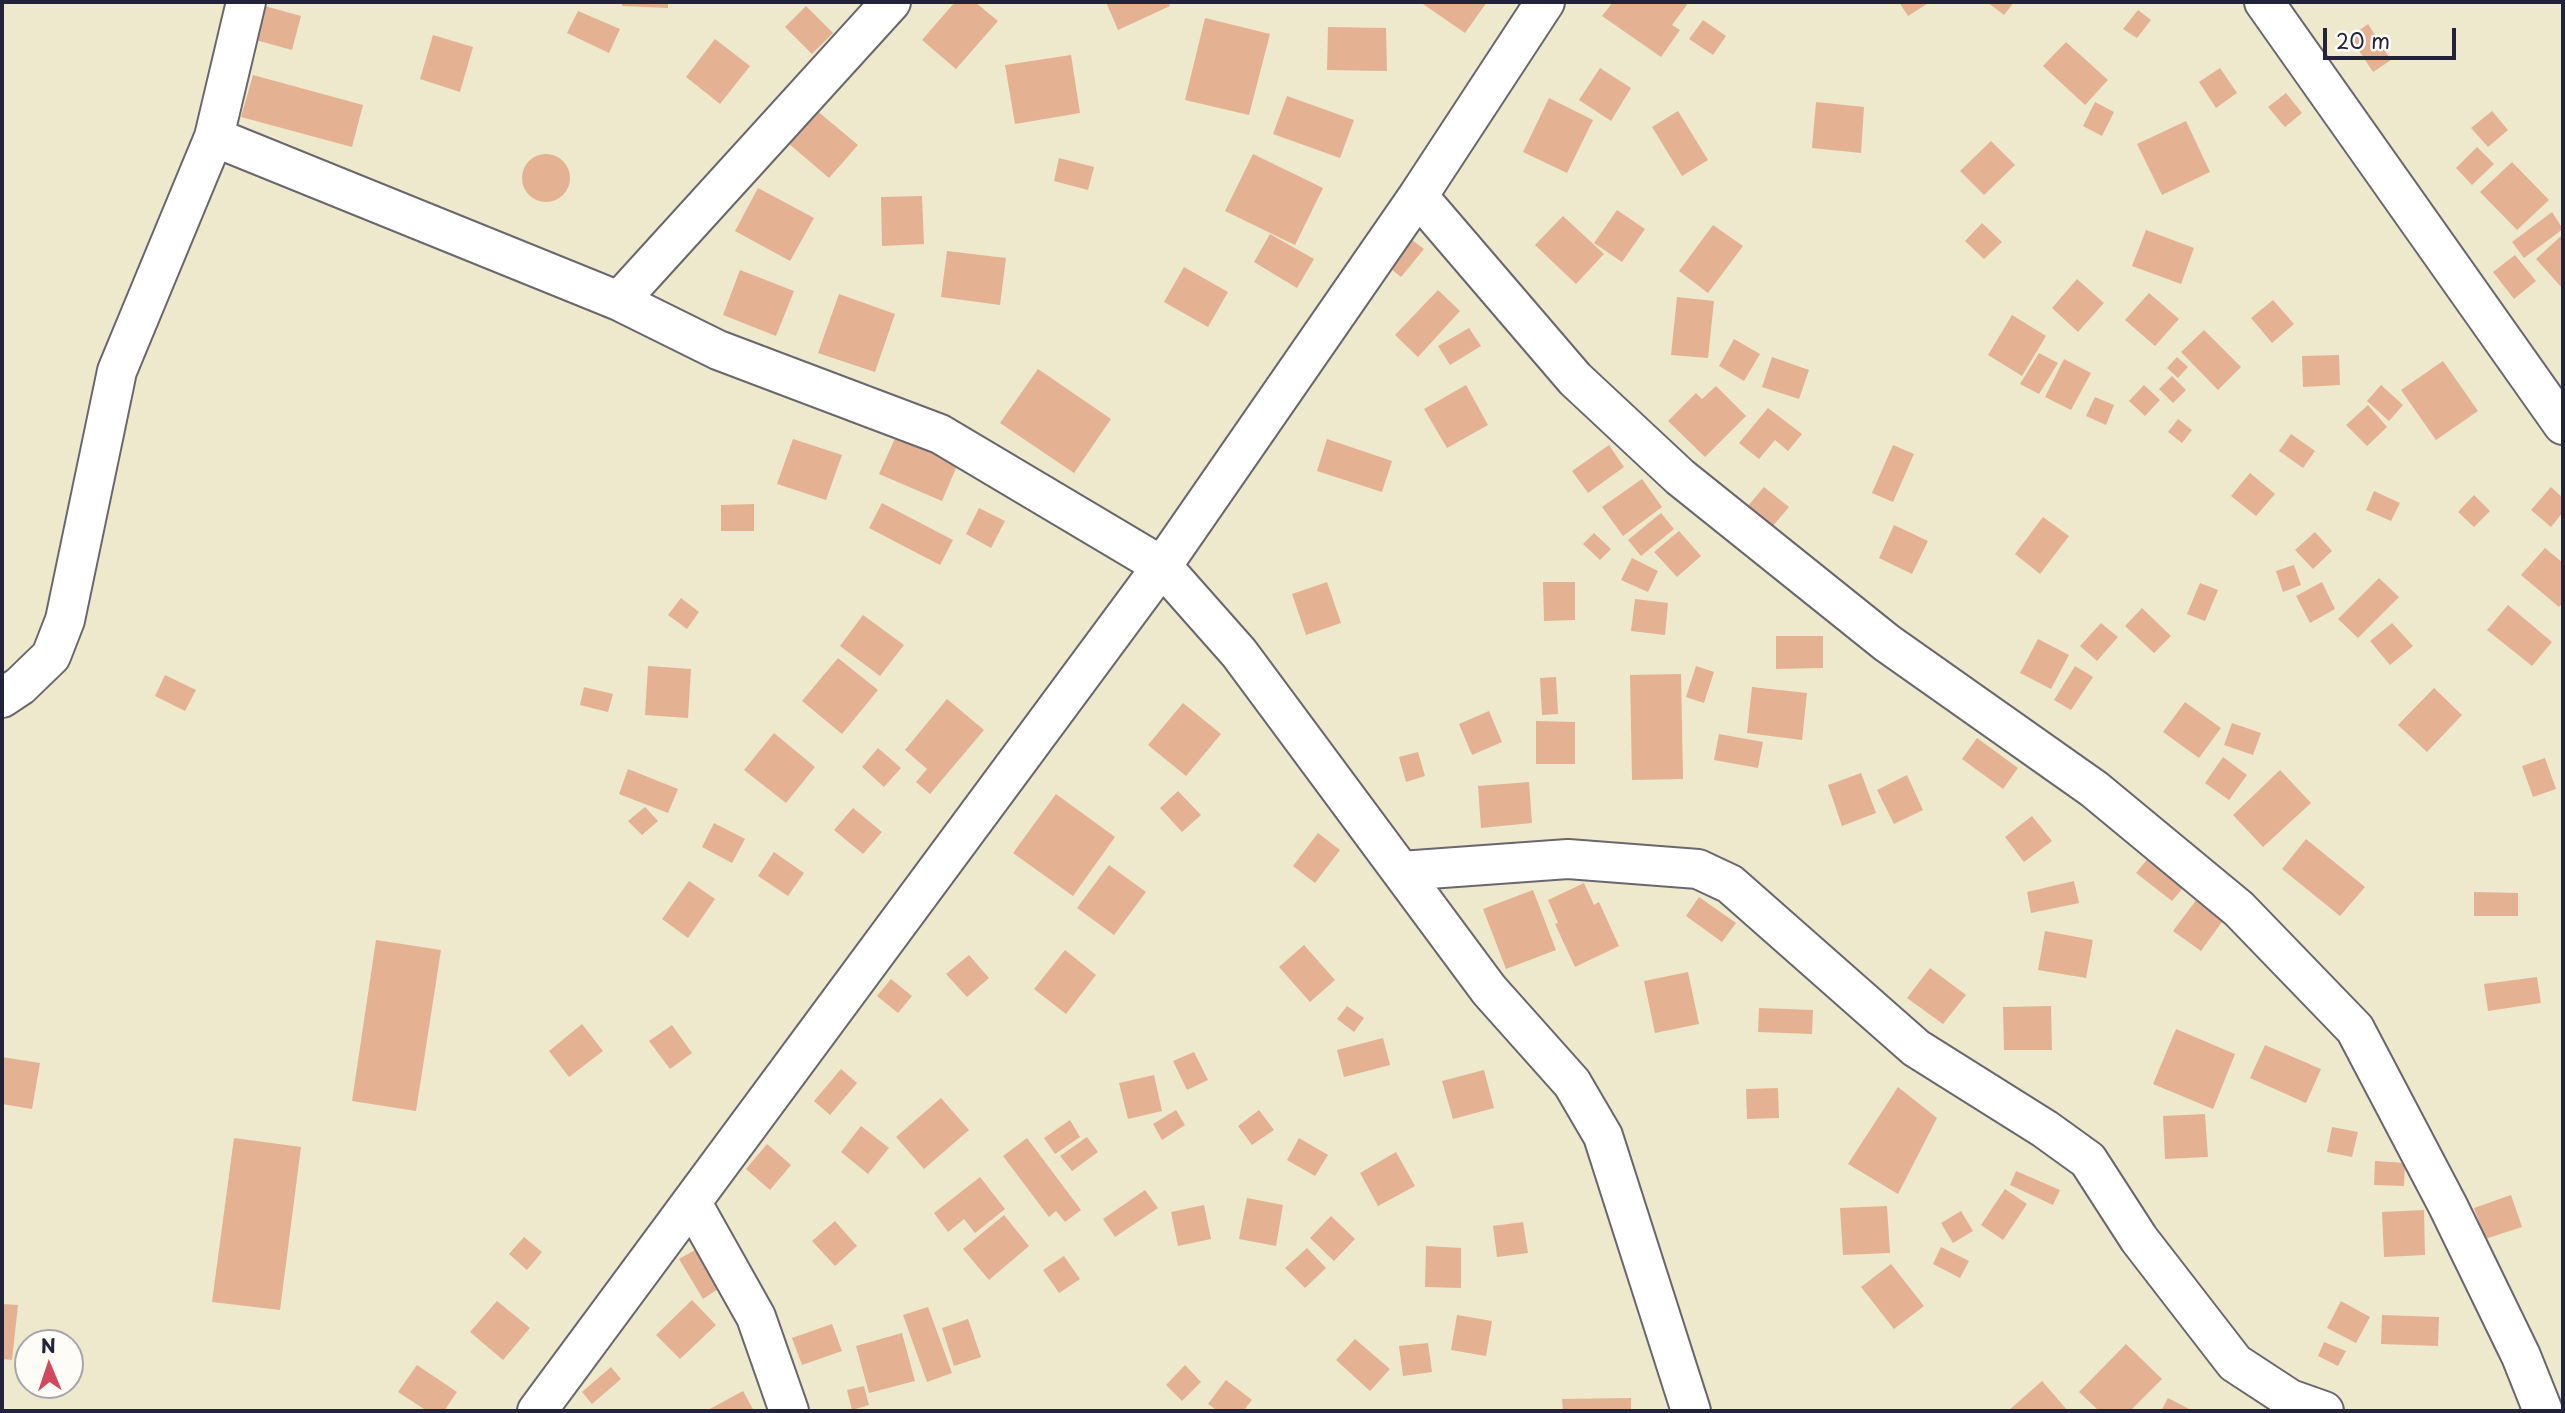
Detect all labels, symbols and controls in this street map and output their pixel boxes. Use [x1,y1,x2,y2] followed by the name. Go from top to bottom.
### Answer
[2327,14,2460,58] scale bar
[2336,24,2390,56] text: 20 m
[14,1329,84,1399] north arrow
[40,1331,56,1359] text: N

